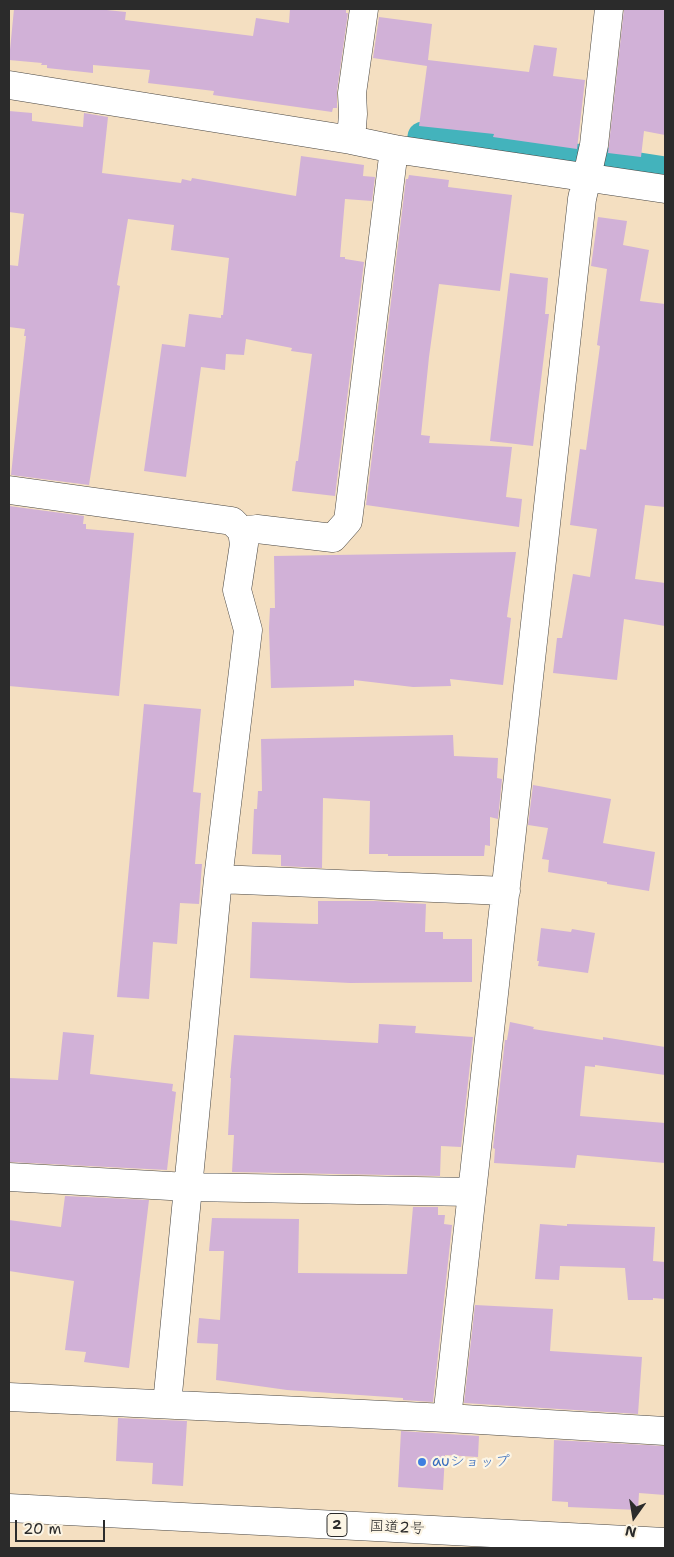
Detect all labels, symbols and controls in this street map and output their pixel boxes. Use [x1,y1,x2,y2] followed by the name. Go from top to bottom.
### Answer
[432,1453,510,1471] place label: auショップ
[416,1456,428,1468] marker: auショップ
[609,1492,659,1542] north arrow
[18,1510,108,1542] scale bar
[327,1514,347,1536] road number: 2
[369,1518,425,1538] street label: 国道2号
[23,1519,62,1539] text: 20 m
[623,1522,638,1542] text: N

